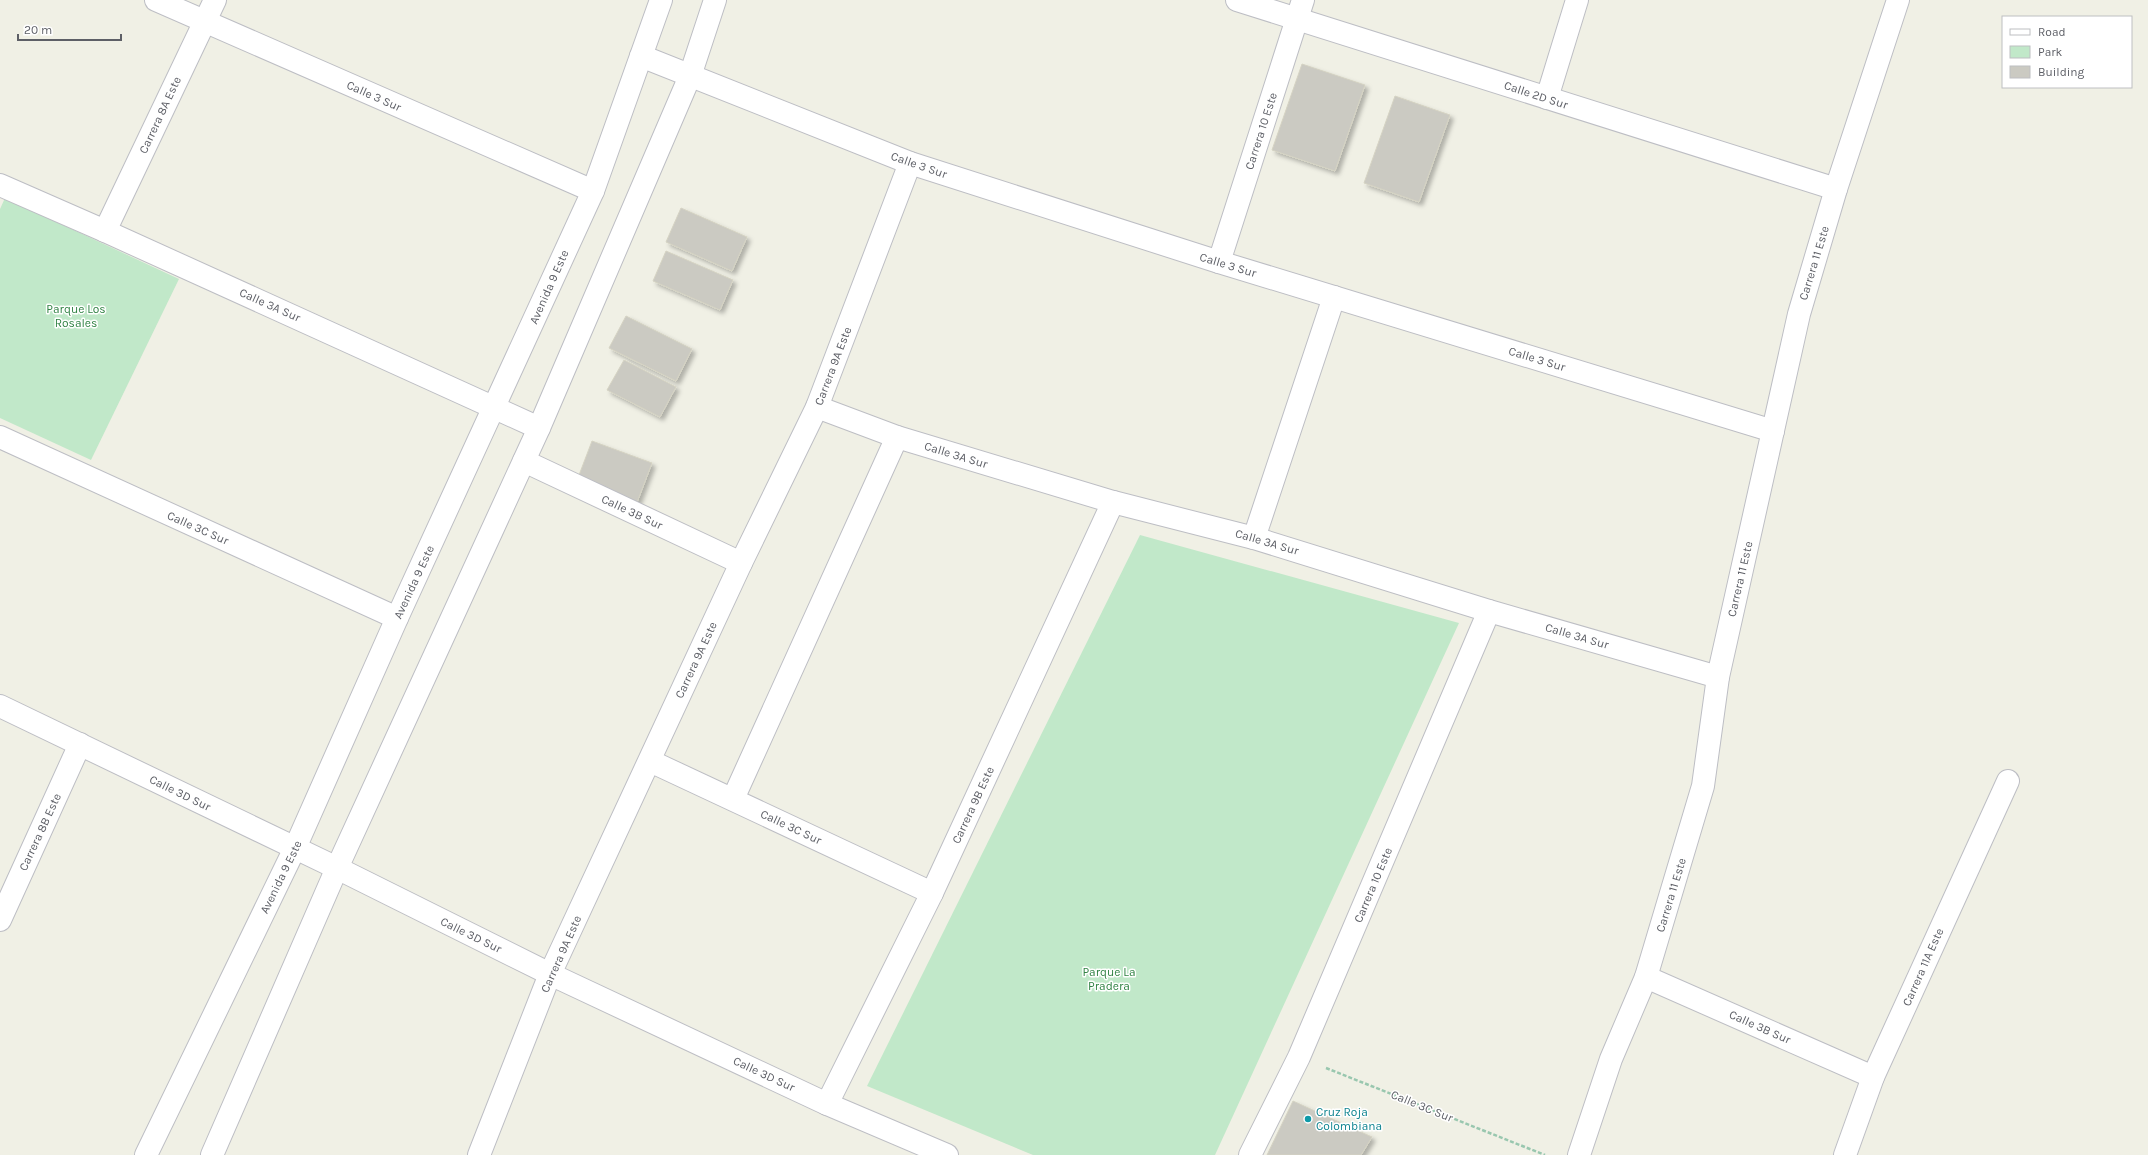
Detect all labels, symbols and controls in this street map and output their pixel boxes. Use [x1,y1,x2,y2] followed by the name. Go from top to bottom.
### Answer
[18,16,121,42] scale bar
[2002,16,2132,88] legend
[24,23,52,37] text: 20 m
[2038,25,2066,39] text: Road
[2038,45,2063,59] text: Park
[2038,65,2085,79] text: Building
[136,74,184,156] street label: Carrera 8A Este
[344,78,404,115] street label: Calle 3 Sur
[1502,78,1570,112] street label: Calle 2D Sur
[1242,91,1280,171] street label: Carrera 10 Este
[889,149,950,181] street label: Calle 3 Sur
[1796,224,1832,302] street label: Carrera 11 Este
[526,248,572,326] street label: Avenida 9 Este
[1198,250,1259,280] street label: Calle 3 Sur
[237,285,303,325] street label: Calle 3A Sur
[46,302,106,330] park label: Parque Los Rosales
[812,325,854,407] street label: Carrera 9A Este
[1507,344,1568,374] street label: Calle 3 Sur
[923,439,990,471] street label: Calle 3A Sur
[599,492,665,533] street label: Calle 3B Sur
[165,508,232,548] street label: Calle 3C Sur
[1234,526,1301,558] street label: Calle 3A Sur
[1725,540,1755,618] street label: Carrera 11 Este
[391,543,437,621] street label: Avenida 9 Este
[672,619,720,701] street label: Carrera 9A Este
[1544,620,1611,652] street label: Calle 3A Sur
[949,764,997,846] street label: Carrera 9B Este
[147,772,214,814] street label: Calle 3D Sur
[16,791,64,873] street label: Carrera 8B Este
[758,807,824,848] street label: Calle 3C Sur
[257,838,305,916] street label: Avenida 9 Este
[1351,845,1395,925] street label: Carrera 10 Este
[1653,856,1689,934] street label: Carrera 11 Este
[538,913,584,995] street label: Carrera 9A Este
[438,914,505,956] street label: Calle 3D Sur
[1900,926,1946,1008] street label: Carrera 11A Este
[1082,965,1136,993] park label: Parque La Pradera
[1727,1007,1794,1047] street label: Calle 3B Sur
[731,1054,798,1095] street label: Calle 3D Sur
[1389,1087,1456,1125] street label: Calle 3C Sur
[1316,1105,1382,1133] place label: Cruz Roja Colombiana
[1303,1114,1313,1124] marker: Cruz Roja Colombiana

